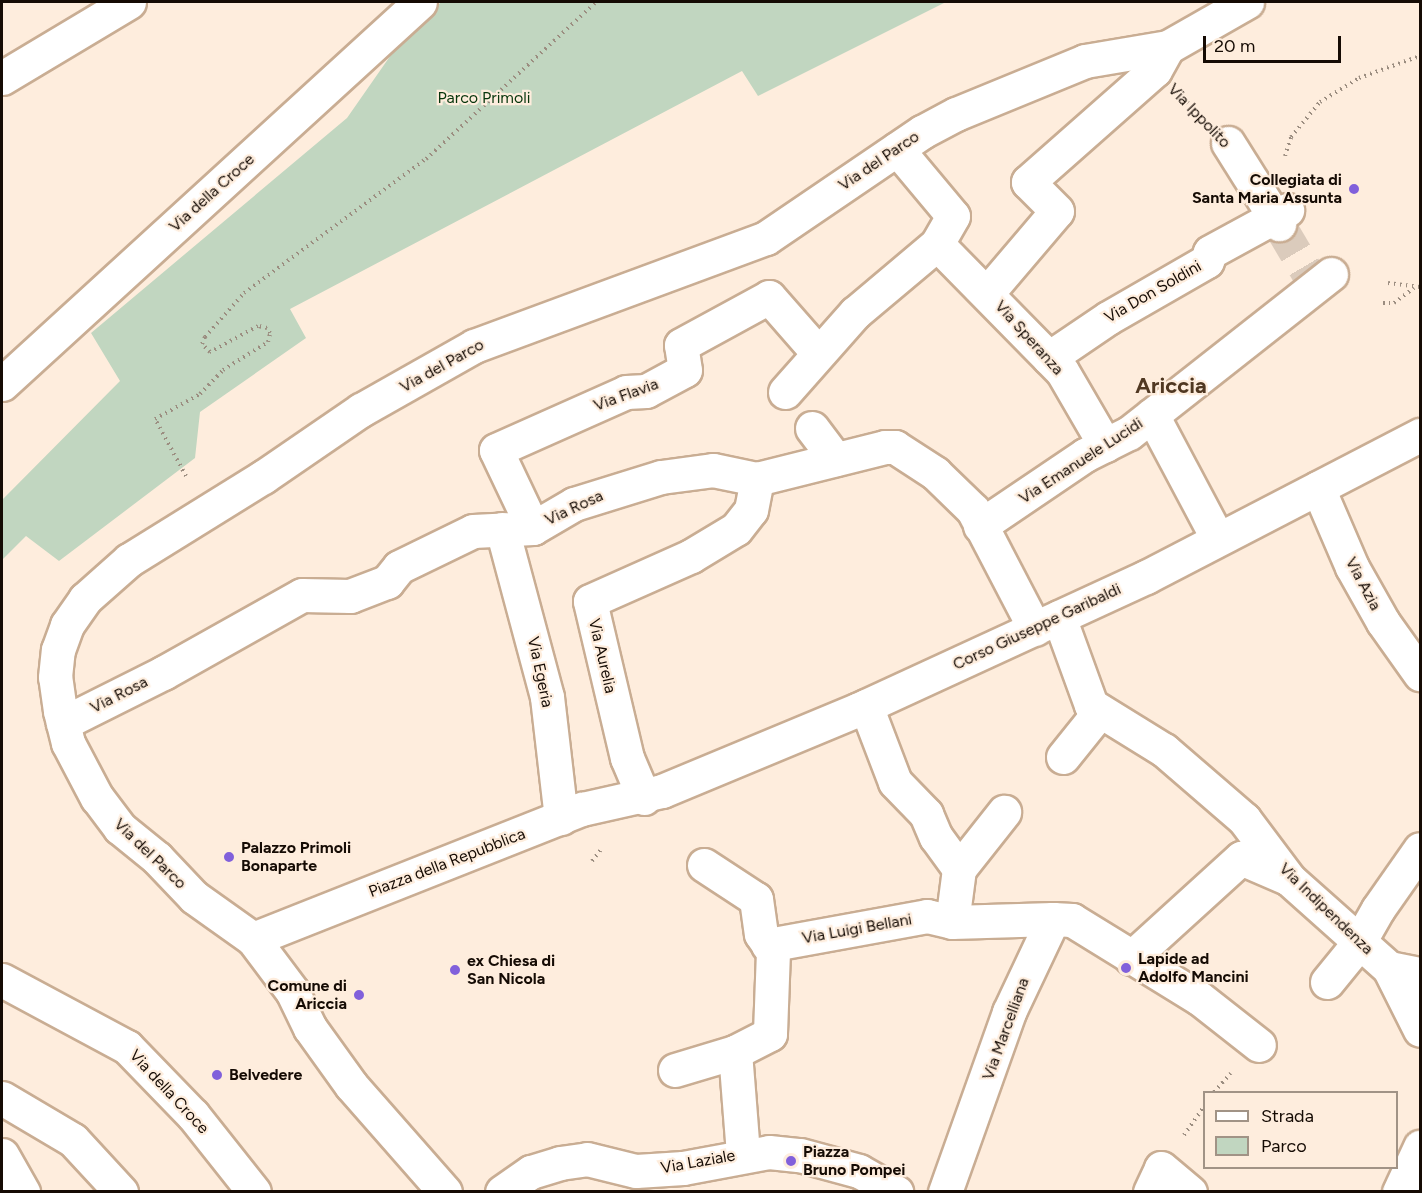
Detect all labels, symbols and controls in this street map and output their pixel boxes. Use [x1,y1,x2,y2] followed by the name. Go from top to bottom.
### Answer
[1206,24,1344,62] scale bar
[1214,35,1255,57] text: 20 m
[1164,80,1234,152] street label: Via Ippolito
[437,88,531,108] park label: Parco Primoli
[835,127,923,195] street label: Via del Parco
[166,150,258,236] street label: Via della Croce
[1192,170,1342,208] place label: Collegiata di Santa Maria Assunta
[1347,182,1361,196] marker: Collegiata di Santa Maria Assunta
[1101,257,1205,327] street label: Via Don Soldini
[991,297,1067,379] street label: Via Speranza
[397,335,487,397] street label: Via del Parco
[1135,373,1207,399] district label: Ariccia
[591,374,661,416] street label: Via Flavia
[1016,414,1146,508] street label: Via Emanuele Lucidi
[542,486,606,530] street label: Via Rosa
[1341,554,1385,614] street label: Via Azia
[950,580,1124,674] street label: Corso Giuseppe Garibaldi
[584,617,620,695] street label: Via Aurelia
[523,635,557,709] street label: Via Egeria
[87,672,151,718] street label: Via Rosa
[110,815,190,893] street label: Via del Parco
[366,824,528,902] street label: Piazza della Repubblica
[241,838,351,876] place label: Palazzo Primoli Bonaparte
[222,850,236,864] marker: Palazzo Primoli Bonaparte
[1275,859,1377,959] street label: Via Indipendenza
[801,910,913,948] street label: Via Luigi Bellani
[1138,949,1249,987] place label: Lapide ad Adolfo Mancini
[467,951,555,989] place label: ex Chiesa di San Nicola
[1119,961,1133,975] marker: Lapide ad Adolfo Mancini
[448,963,462,977] marker: ex Chiesa di San Nicola
[979,975,1033,1083] street label: Via Marcelliana
[268,976,347,1014] place label: Comune di Ariccia
[352,988,366,1002] marker: Comune di Ariccia
[125,1046,213,1138] street label: Via della Croce
[229,1065,302,1085] place label: Belvedere
[210,1068,224,1082] marker: Belvedere
[1203,1091,1398,1169] legend
[1261,1105,1314,1127] text: Strada
[1261,1135,1307,1157] text: Parco
[803,1142,906,1180] place label: Piazza Bruno Pompei
[659,1146,737,1178] street label: Via Laziale
[784,1154,798,1168] marker: Piazza Bruno Pompei

